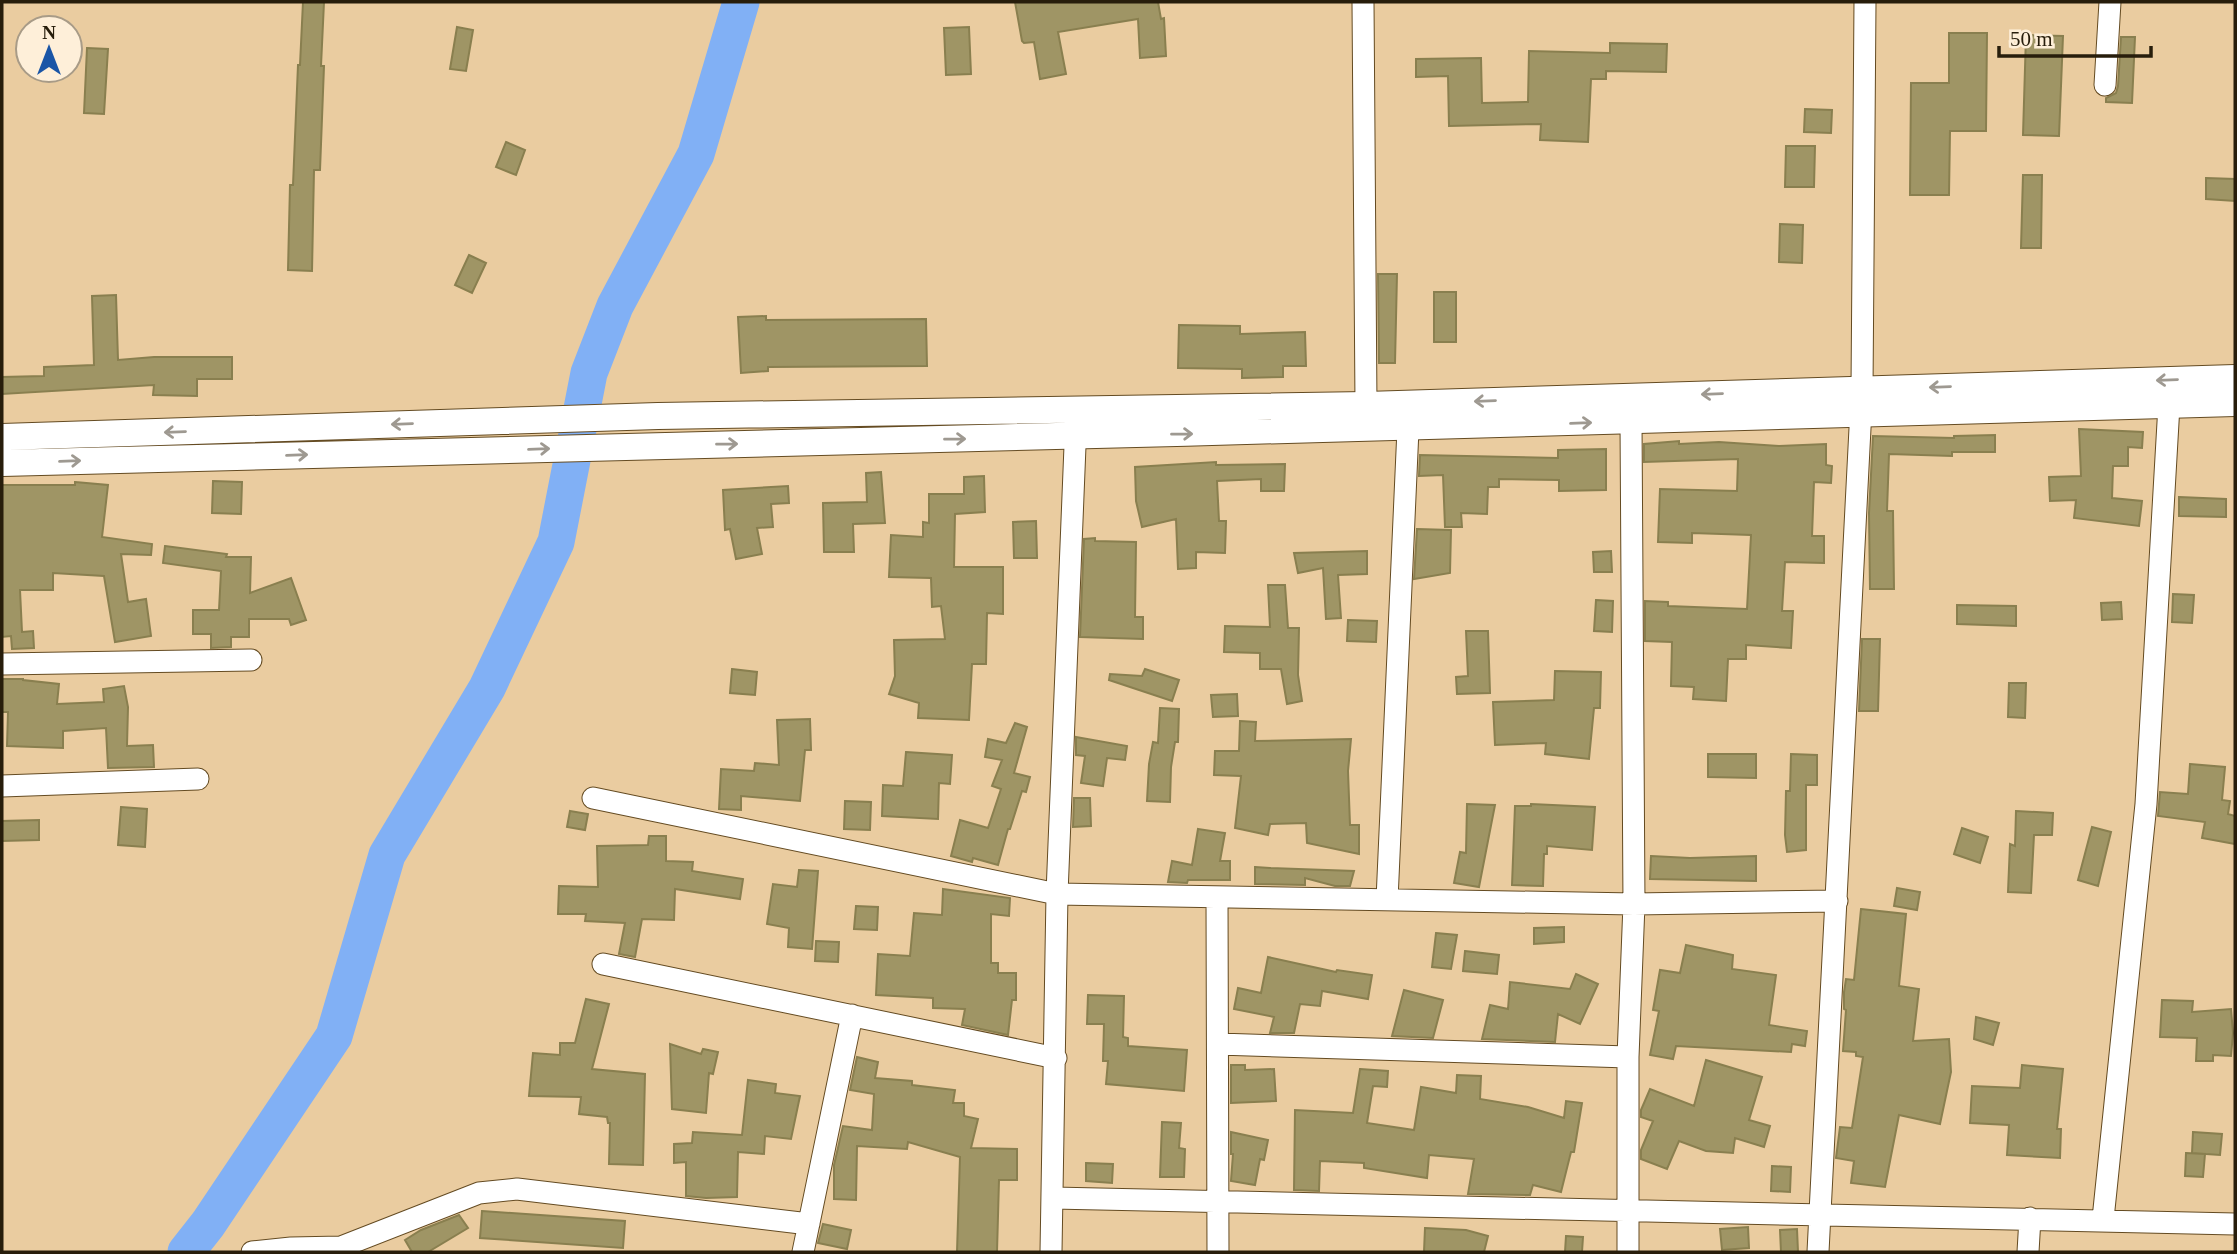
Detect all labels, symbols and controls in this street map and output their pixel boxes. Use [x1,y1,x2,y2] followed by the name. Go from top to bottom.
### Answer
[14,14,84,84] north arrow
[1999,14,2151,58] scale bar
[42,22,56,43] text: N
[2010,27,2053,51] text: 50 m
[2156,373,2179,387] one-way arrow
[1928,380,1951,394] one-way arrow
[1701,387,1724,401] one-way arrow
[1474,394,1497,408] one-way arrow
[1569,417,1592,430] one-way arrow
[391,418,414,431] one-way arrow
[163,425,186,438] one-way arrow
[1170,428,1193,441] one-way arrow
[943,433,966,446] one-way arrow
[715,437,738,451] one-way arrow
[527,442,550,455] one-way arrow
[286,448,309,462] one-way arrow
[58,455,81,468] one-way arrow

